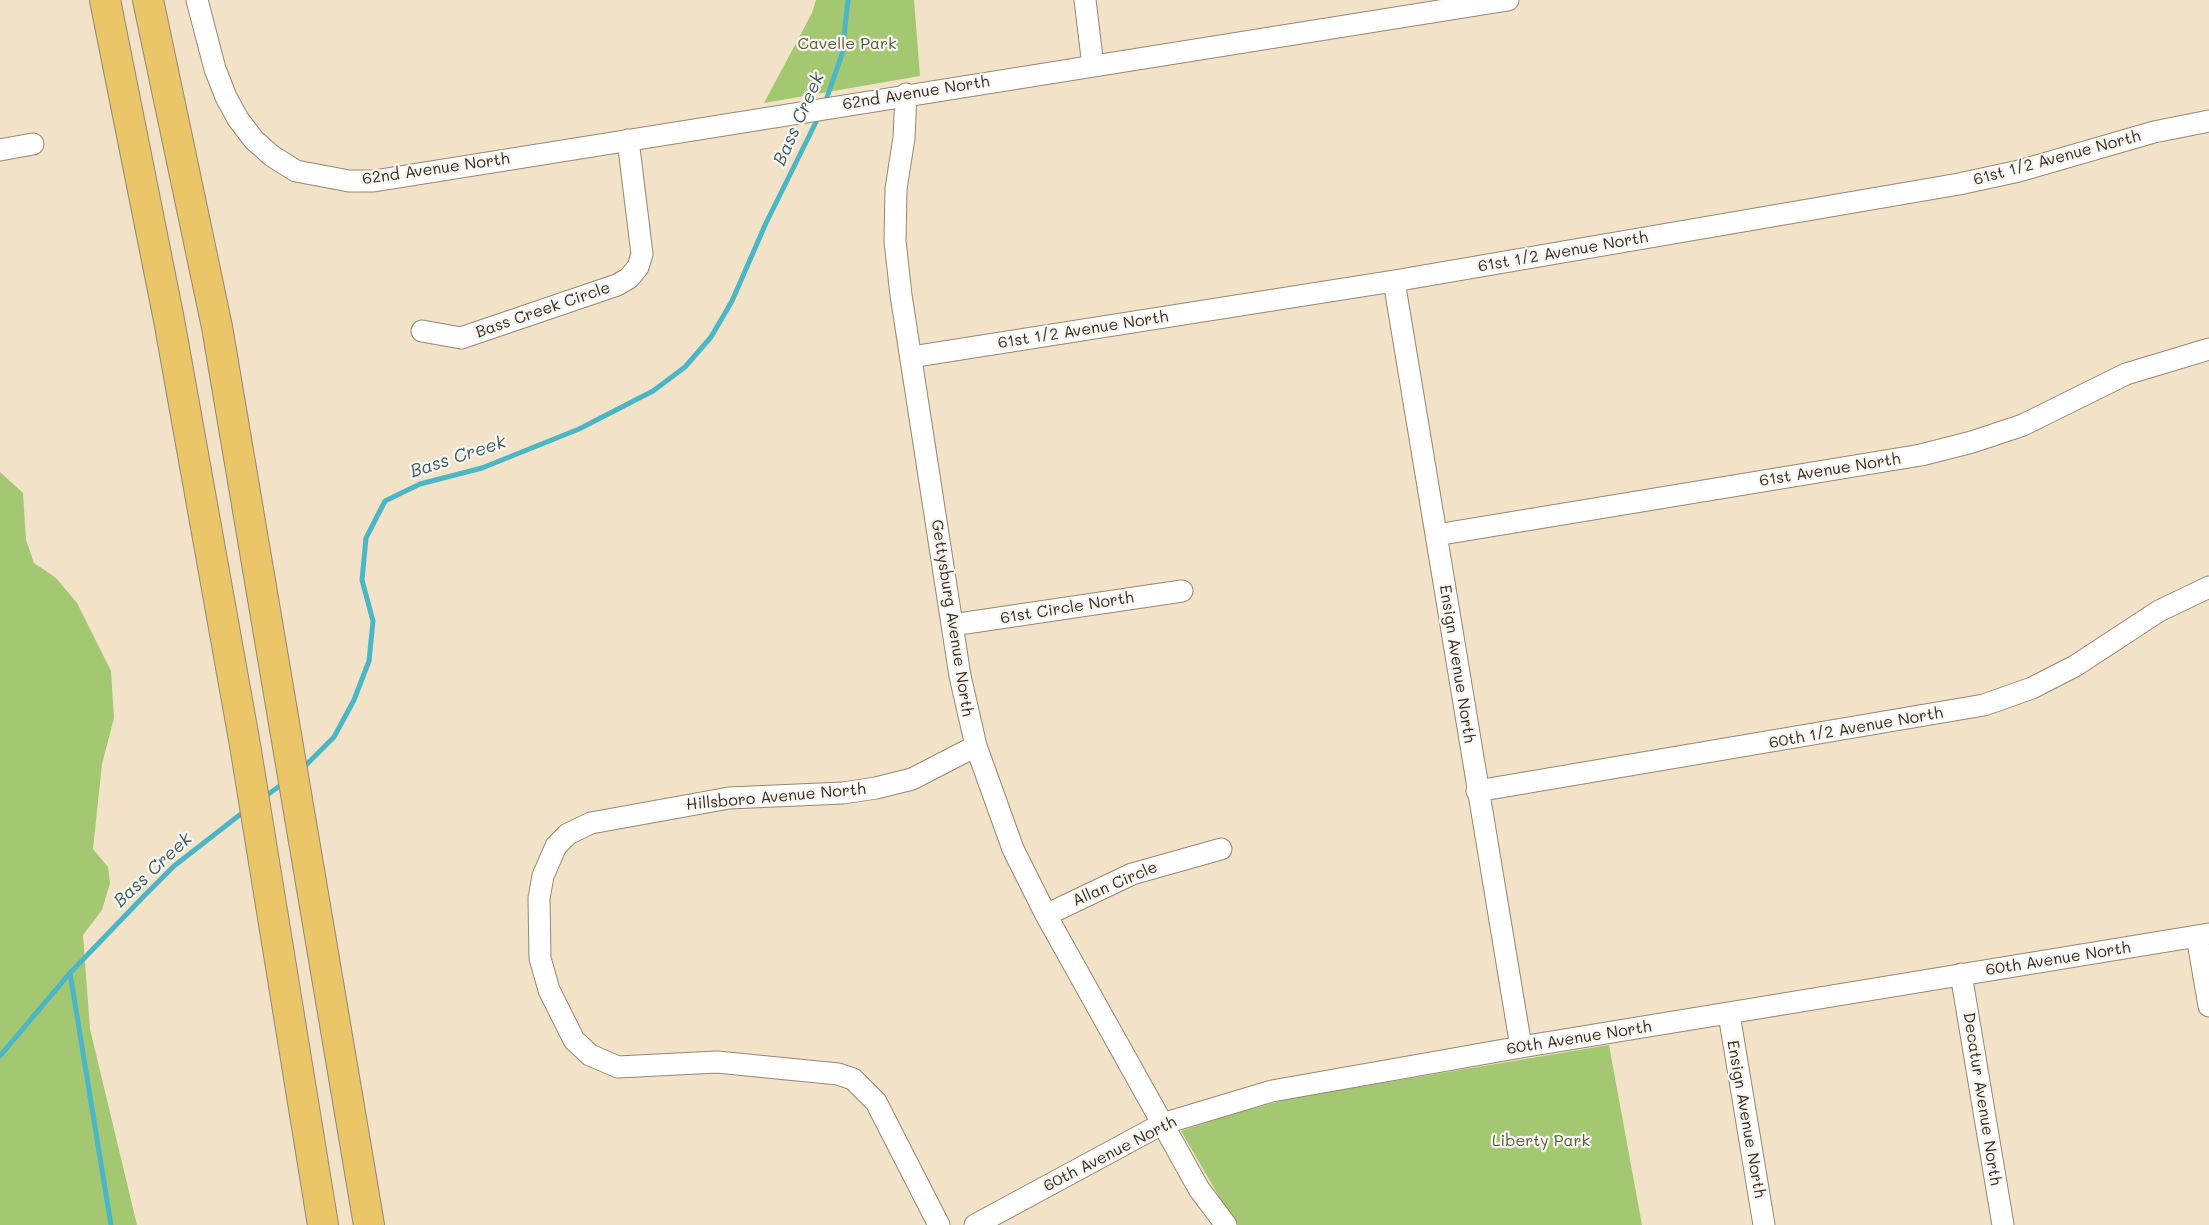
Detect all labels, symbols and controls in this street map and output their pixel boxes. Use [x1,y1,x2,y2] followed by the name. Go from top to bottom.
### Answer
[797,34,897,54] park label: Cavelle Park
[769,69,829,169] water label: Bass Creek
[841,72,991,114] street label: 62nd Avenue North
[1971,126,2143,190] street label: 61st 1/2 Avenue North
[361,149,511,189] street label: 62nd Avenue North
[1477,228,1649,276] street label: 61st 1/2 Avenue North
[473,278,613,342] street label: Bass Creek Circle
[996,307,1170,353] street label: 61st 1/2 Avenue North
[407,431,509,483] water label: Bass Creek
[1758,449,1902,491] street label: 61st Avenue North
[927,518,977,718] street label: Gettysburg Avenue North
[1435,584,1479,744] street label: Ensign Avenue North
[999,588,1135,628] street label: 61st Circle North
[1768,703,1944,753] street label: 60th 1/2 Avenue North
[685,780,867,814] street label: Hillsboro Avenue North
[109,828,197,912] water label: Bass Creek
[1069,857,1161,911] street label: Allan Circle
[1984,938,2132,980] street label: 60th Avenue North
[1959,1011,2005,1187] street label: Decatur Avenue North
[1505,1017,1653,1059] street label: 60th Avenue North
[1723,1039,1769,1199] street label: Ensign Avenue North
[1040,1112,1180,1196] street label: 60th Avenue North
[1492,1131,1590,1151] park label: Liberty Park

